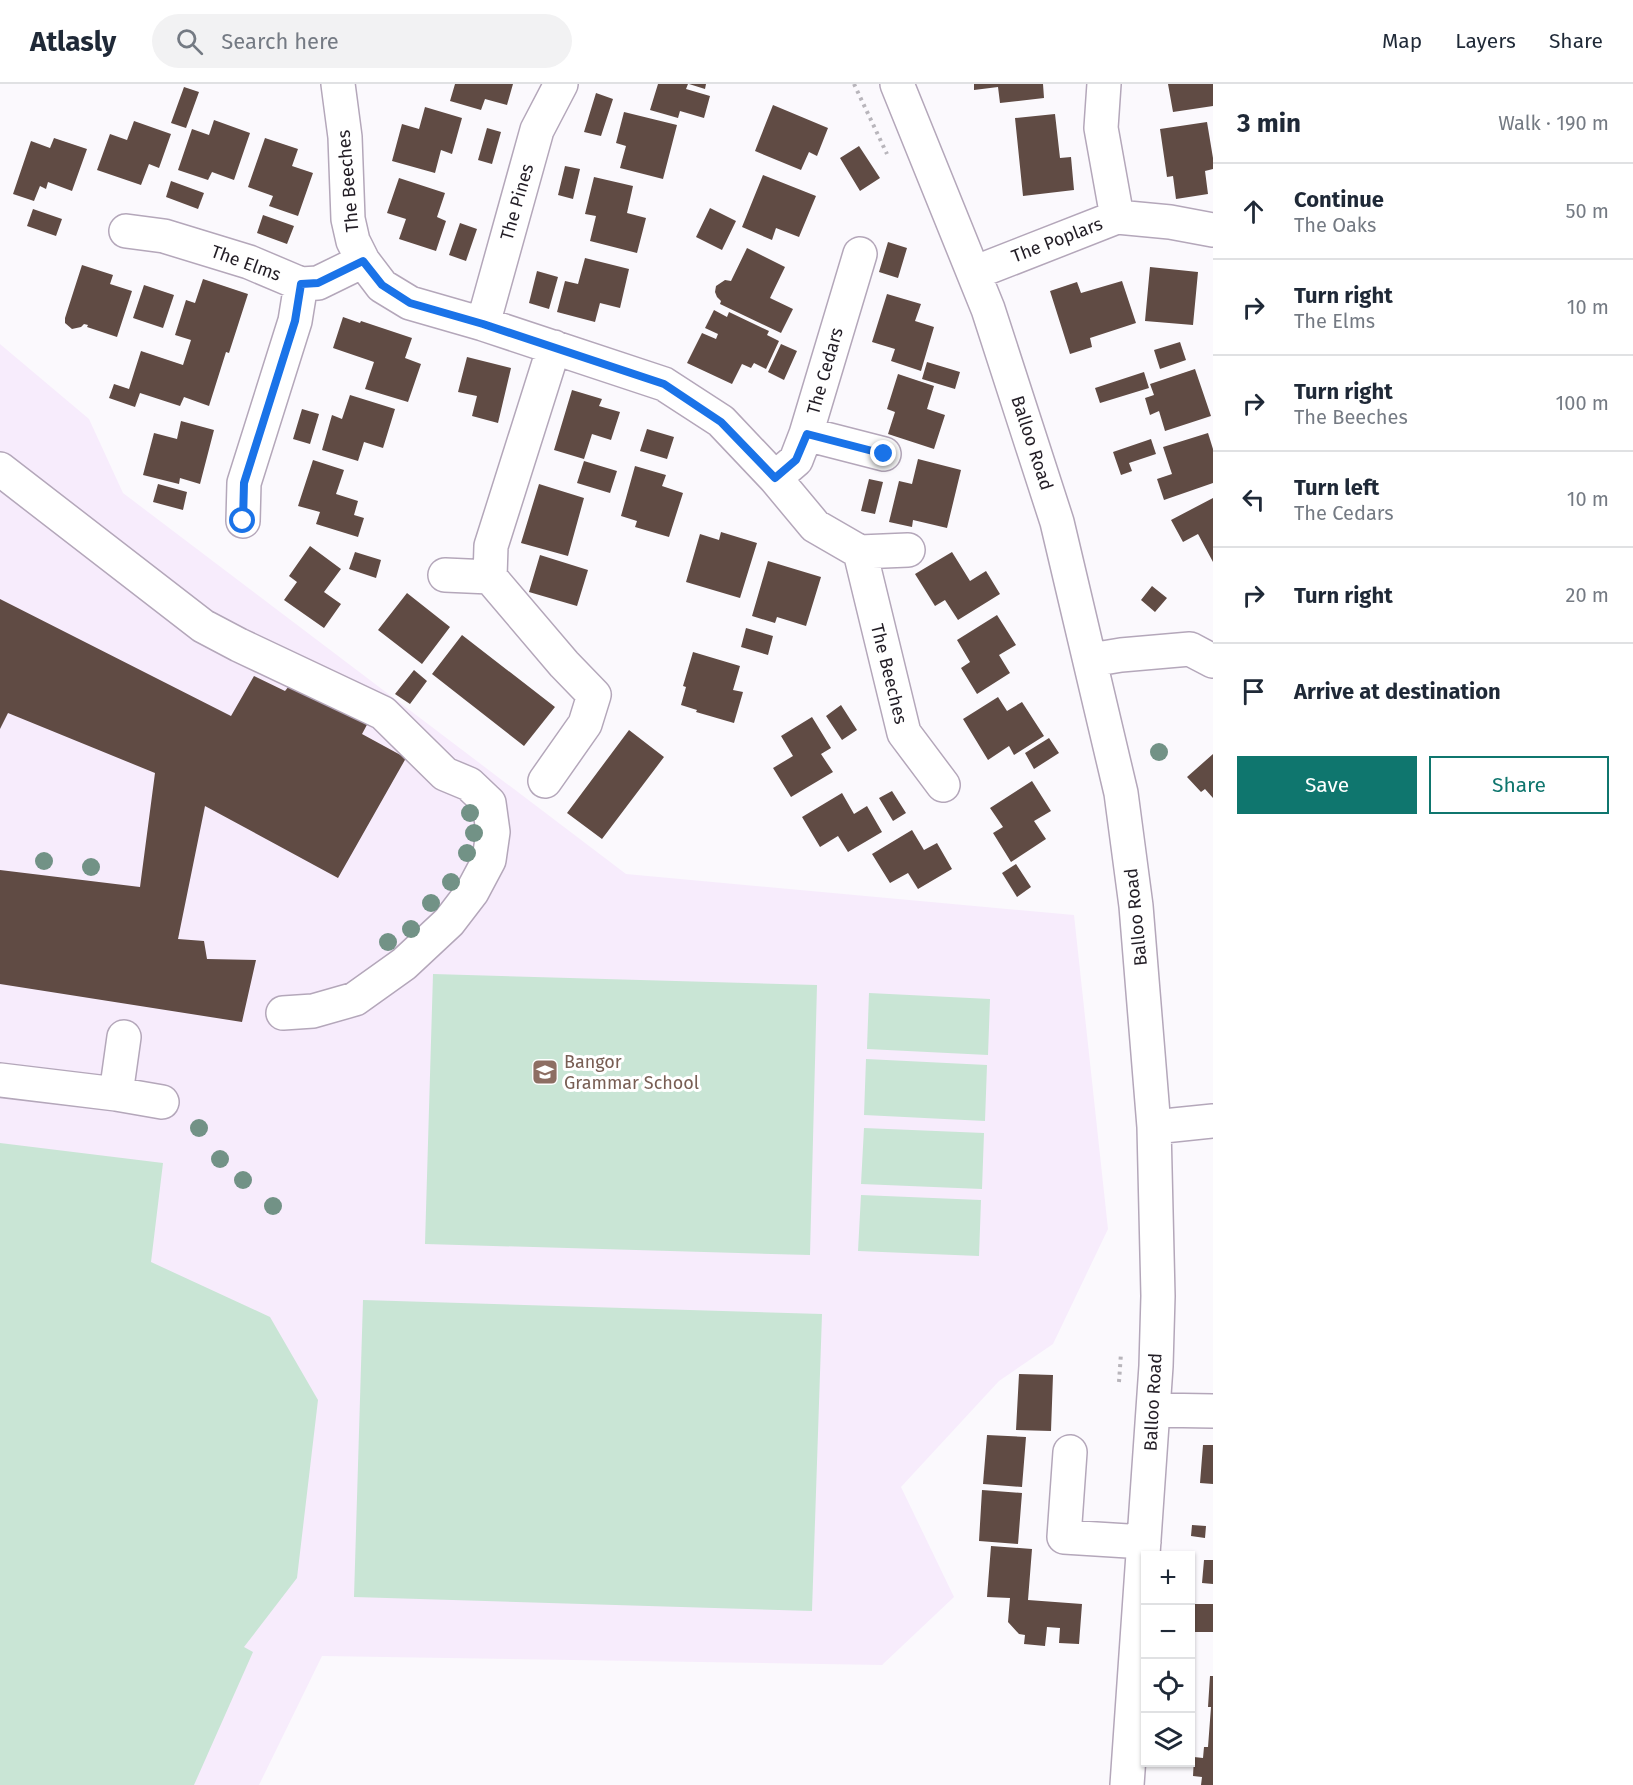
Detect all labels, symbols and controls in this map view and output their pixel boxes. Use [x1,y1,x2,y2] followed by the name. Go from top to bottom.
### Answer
[152,14,572,68] search box
[30,25,116,58] text: Atlasly
[173,25,206,58] icon: search
[221,28,339,55] text: Search here
[1382,28,1422,54] text: Map
[1455,28,1516,54] text: Layers
[1549,28,1603,54] text: Share
[1237,108,1301,139] text: 3 min
[1498,111,1609,135] text: Walk · 190 m
[333,129,363,233] street label: The Beeches
[496,161,538,243] street label: The Pines
[1294,186,1384,213] text: Continue
[1237,195,1270,228] icon: ahead
[1565,199,1609,223] text: 50 m
[1008,213,1106,267] street label: The Poplars
[1294,213,1376,237] text: The Oaks
[208,240,284,286] street label: The Elms
[1294,282,1393,309] text: Turn right
[1237,291,1270,324] icon: right
[1567,295,1609,319] text: 10 m
[1294,309,1375,333] text: The Elms
[802,325,848,417] street label: The Cedars
[1294,378,1393,405] text: Turn right
[1237,387,1270,420] icon: right
[1556,391,1609,415] text: 100 m
[1006,393,1058,493] street label: Balloo Road
[1294,405,1408,429] text: The Beeches
[870,440,896,466] route end
[1294,474,1379,501] text: Turn left
[1237,483,1270,516] icon: left
[1567,487,1609,511] text: 10 m
[1294,501,1394,525] text: The Cedars
[229,507,255,533] route start
[1237,579,1270,612] icon: right
[1294,582,1393,609] text: Turn right
[1566,583,1609,607] text: 20 m
[866,622,912,726] street label: The Beeches
[1237,675,1270,708] icon: arrive
[1294,678,1501,705] text: Arrive at destination
[1237,756,1417,814] button: Save
[1429,756,1609,814] button: Share
[1120,867,1152,967] street label: Balloo Road
[564,1051,699,1094] place label: Bangor Grammar School
[530,1057,560,1087] school or university icon: Bangor Grammar School
[1139,1352,1167,1452] street label: Balloo Road
[1141,1551,1195,1767] map controls
[1141,1551,1195,1605] button: +
[1141,1605,1195,1659] button: −
[1141,1659,1195,1713] button: locate
[1141,1713,1195,1767] button: layers

